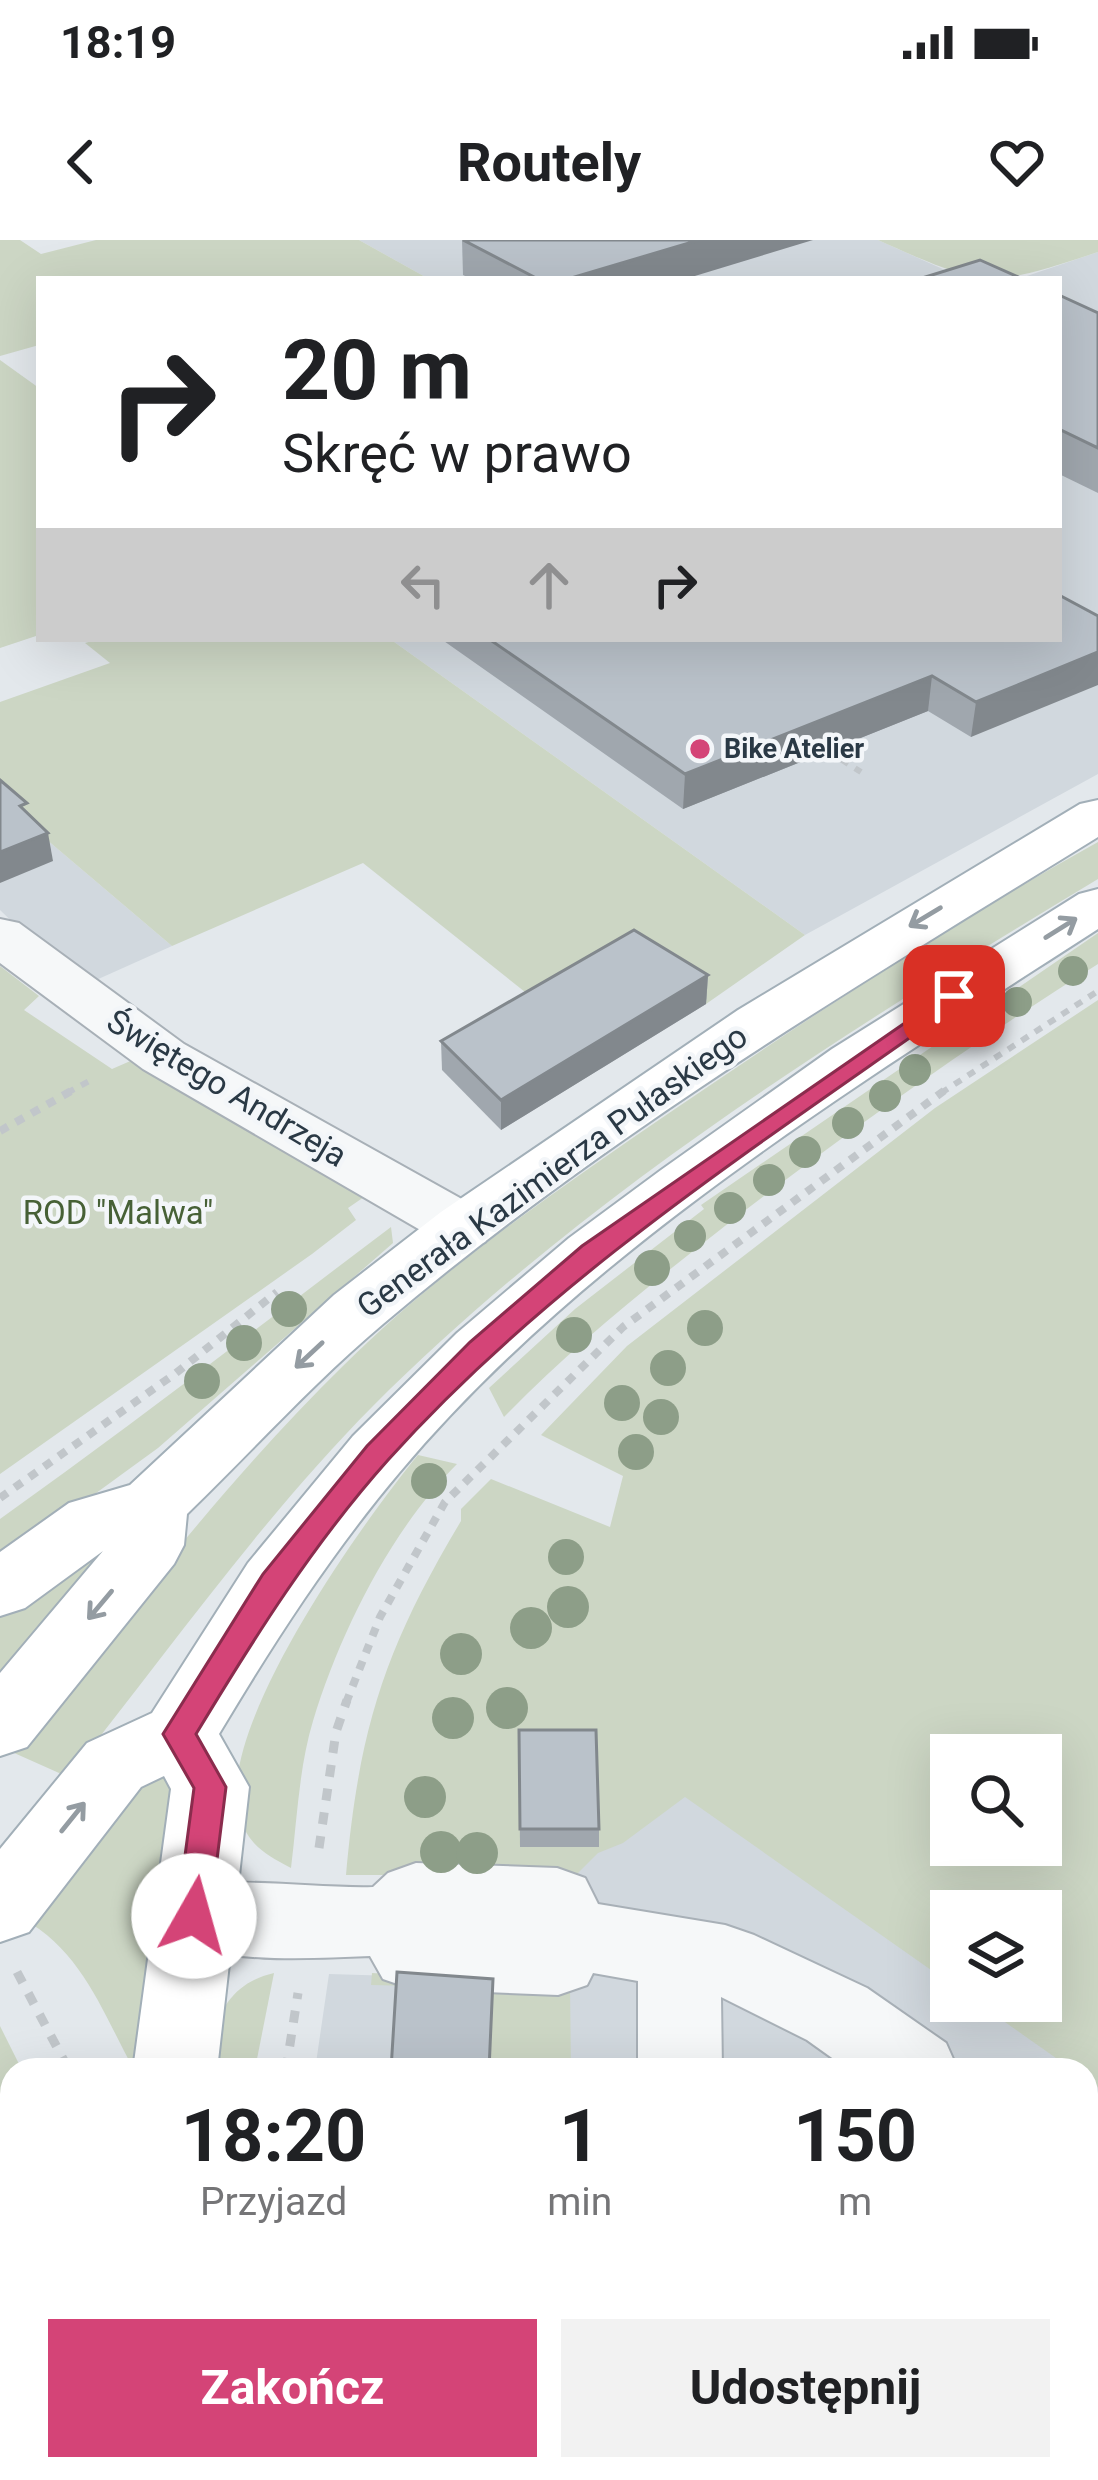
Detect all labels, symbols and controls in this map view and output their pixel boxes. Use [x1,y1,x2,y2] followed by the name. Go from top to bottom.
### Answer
[60,16,176,69] text: 18:19
[48,129,114,195] icon: back
[984,129,1050,195] icon: heart
[457,131,641,194] text: Routely
[282,321,472,420] text: 20 m
[84,324,240,480] icon: right
[282,422,632,485] text: Skręć w prawo
[390,552,456,618] icon: left
[516,552,582,618] icon: ahead
[642,552,708,618] icon: right
[724,733,864,765] place label: Bike Atelier
[687,736,713,762] marker: Bike Atelier
[909,905,943,929] one-way arrow
[1043,916,1077,940] one-way arrow
[903,945,1005,1047] pin
[921,963,987,1029] icon: arrive
[100,1001,354,1175] street label: Świętego Andrzeja
[349,1016,755,1326] street label: Generała Kazimierza Pułaskiego
[23,1193,213,1232] park label: ROD "Malwa"
[295,1341,324,1369] one-way arrow
[88,1588,114,1620] one-way arrow
[930,1734,1062,2022] map controls
[930,1734,1062,1866] button: search
[59,1801,86,1833] one-way arrow
[131,1853,257,1979] position arrow
[930,1890,1062,2022] button: layers
[181,2094,366,2179] text: 18:20
[559,2094,600,2179] text: 1
[793,2094,917,2179] text: 150
[200,2179,347,2225] text: Przyjazd
[547,2179,612,2225] text: min
[838,2179,872,2225] text: m
[48,2319,537,2457] button: Zakończ
[561,2319,1050,2457] button: Udostępnij

